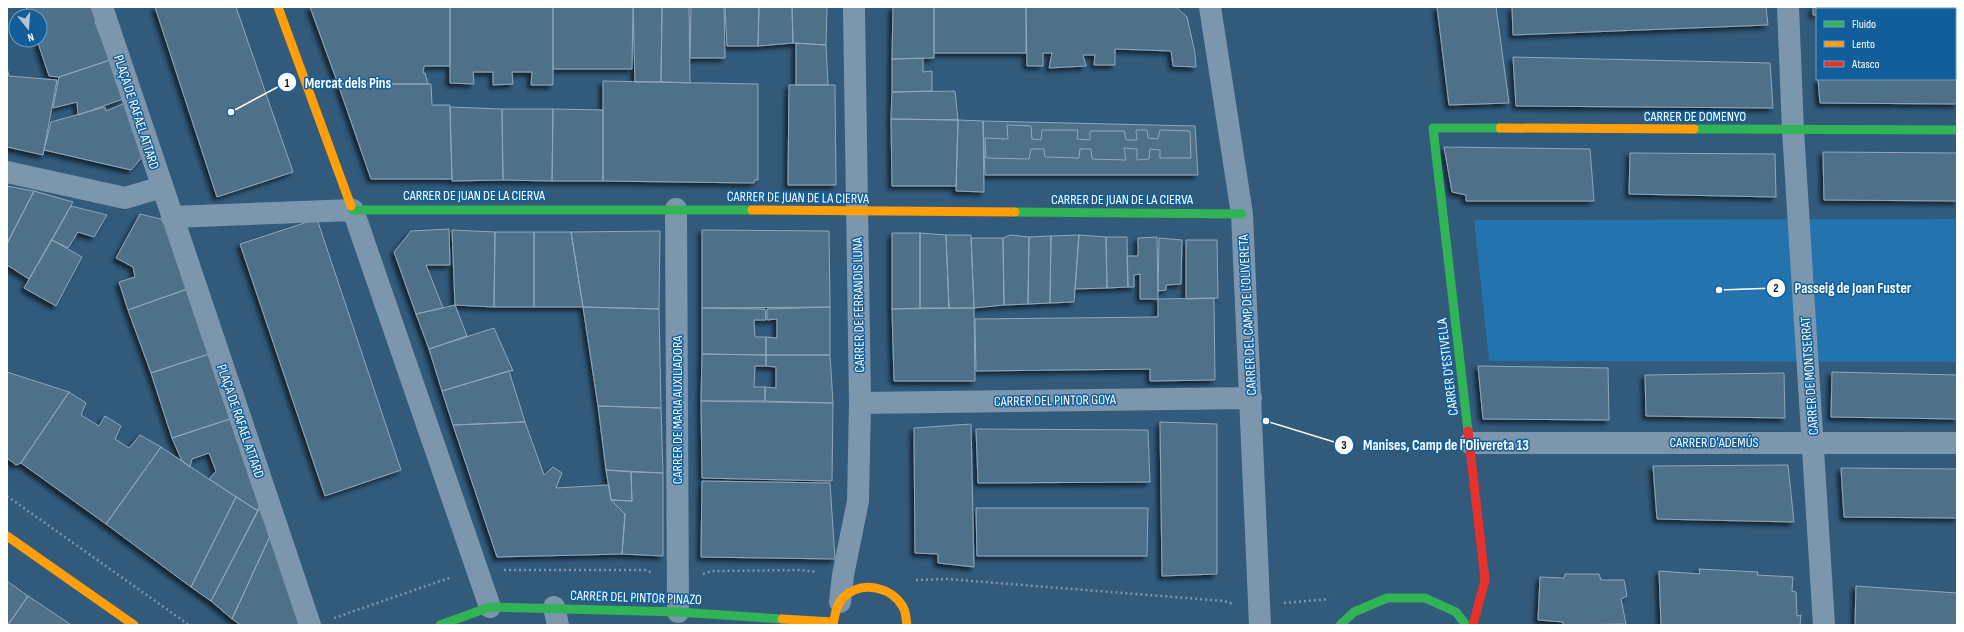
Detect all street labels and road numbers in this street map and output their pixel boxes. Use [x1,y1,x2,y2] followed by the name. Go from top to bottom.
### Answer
[110,53,163,172] street label: PLAÇA DE RAFAEL ATTARD
[1644,108,1746,125] street label: CARRER DE DOMENYO
[403,187,546,204] street label: CARRER DE JUAN DE LA CIERVA
[727,188,870,207] street label: CARRER DE JUAN DE LA CIERVA
[1051,191,1194,208] street label: CARRER DE JUAN DE LA CIERVA
[1235,233,1260,396] street label: CARRER DEL CAMP DE L'OLIVERETA
[849,236,868,373] street label: CARRER DE FERRANDIS LUNA
[1433,316,1462,417] street label: CARRER D'ESTIVELLA
[1797,316,1822,436] street label: CARRER DE MONTSERRAT
[669,335,686,484] street label: CARRER DE MARIA AUXILIADORA
[213,362,268,480] street label: PLAÇA DE RAFAEL ATTARD
[994,391,1117,410] street label: CARRER DEL PINTOR GOYA
[1669,434,1759,451] street label: CARRER D'ADEMÚS
[570,587,702,608] street label: CARRER DEL PINTOR PINAZO

